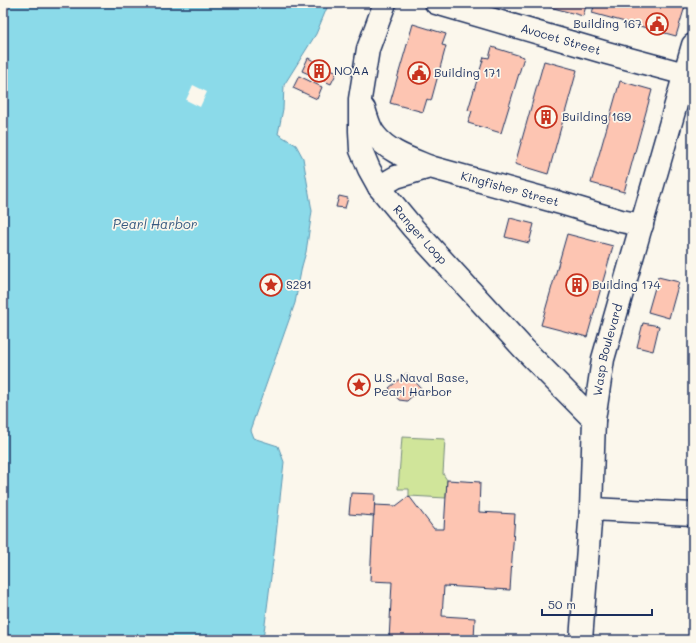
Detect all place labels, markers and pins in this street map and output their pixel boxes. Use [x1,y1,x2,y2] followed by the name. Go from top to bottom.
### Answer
[644,11,670,37] public building icon: Building 167
[573,15,642,31] place label: Building 167
[306,58,332,84] building icon: NOAA
[406,60,432,86] public building icon: Building 171
[334,62,369,78] place label: NOAA
[434,64,501,80] place label: Building 171
[533,104,559,130] building icon: Building 169
[562,108,631,124] place label: Building 169
[258,272,284,298] place icon: S291
[564,272,590,298] building icon: Building 174
[286,276,312,292] place label: S291
[592,276,661,292] place label: Building 174
[374,369,469,399] place label: U.S. Naval Base, Pearl Harbor
[346,372,372,398] place icon: U.S. Naval Base, Pearl Harbor

